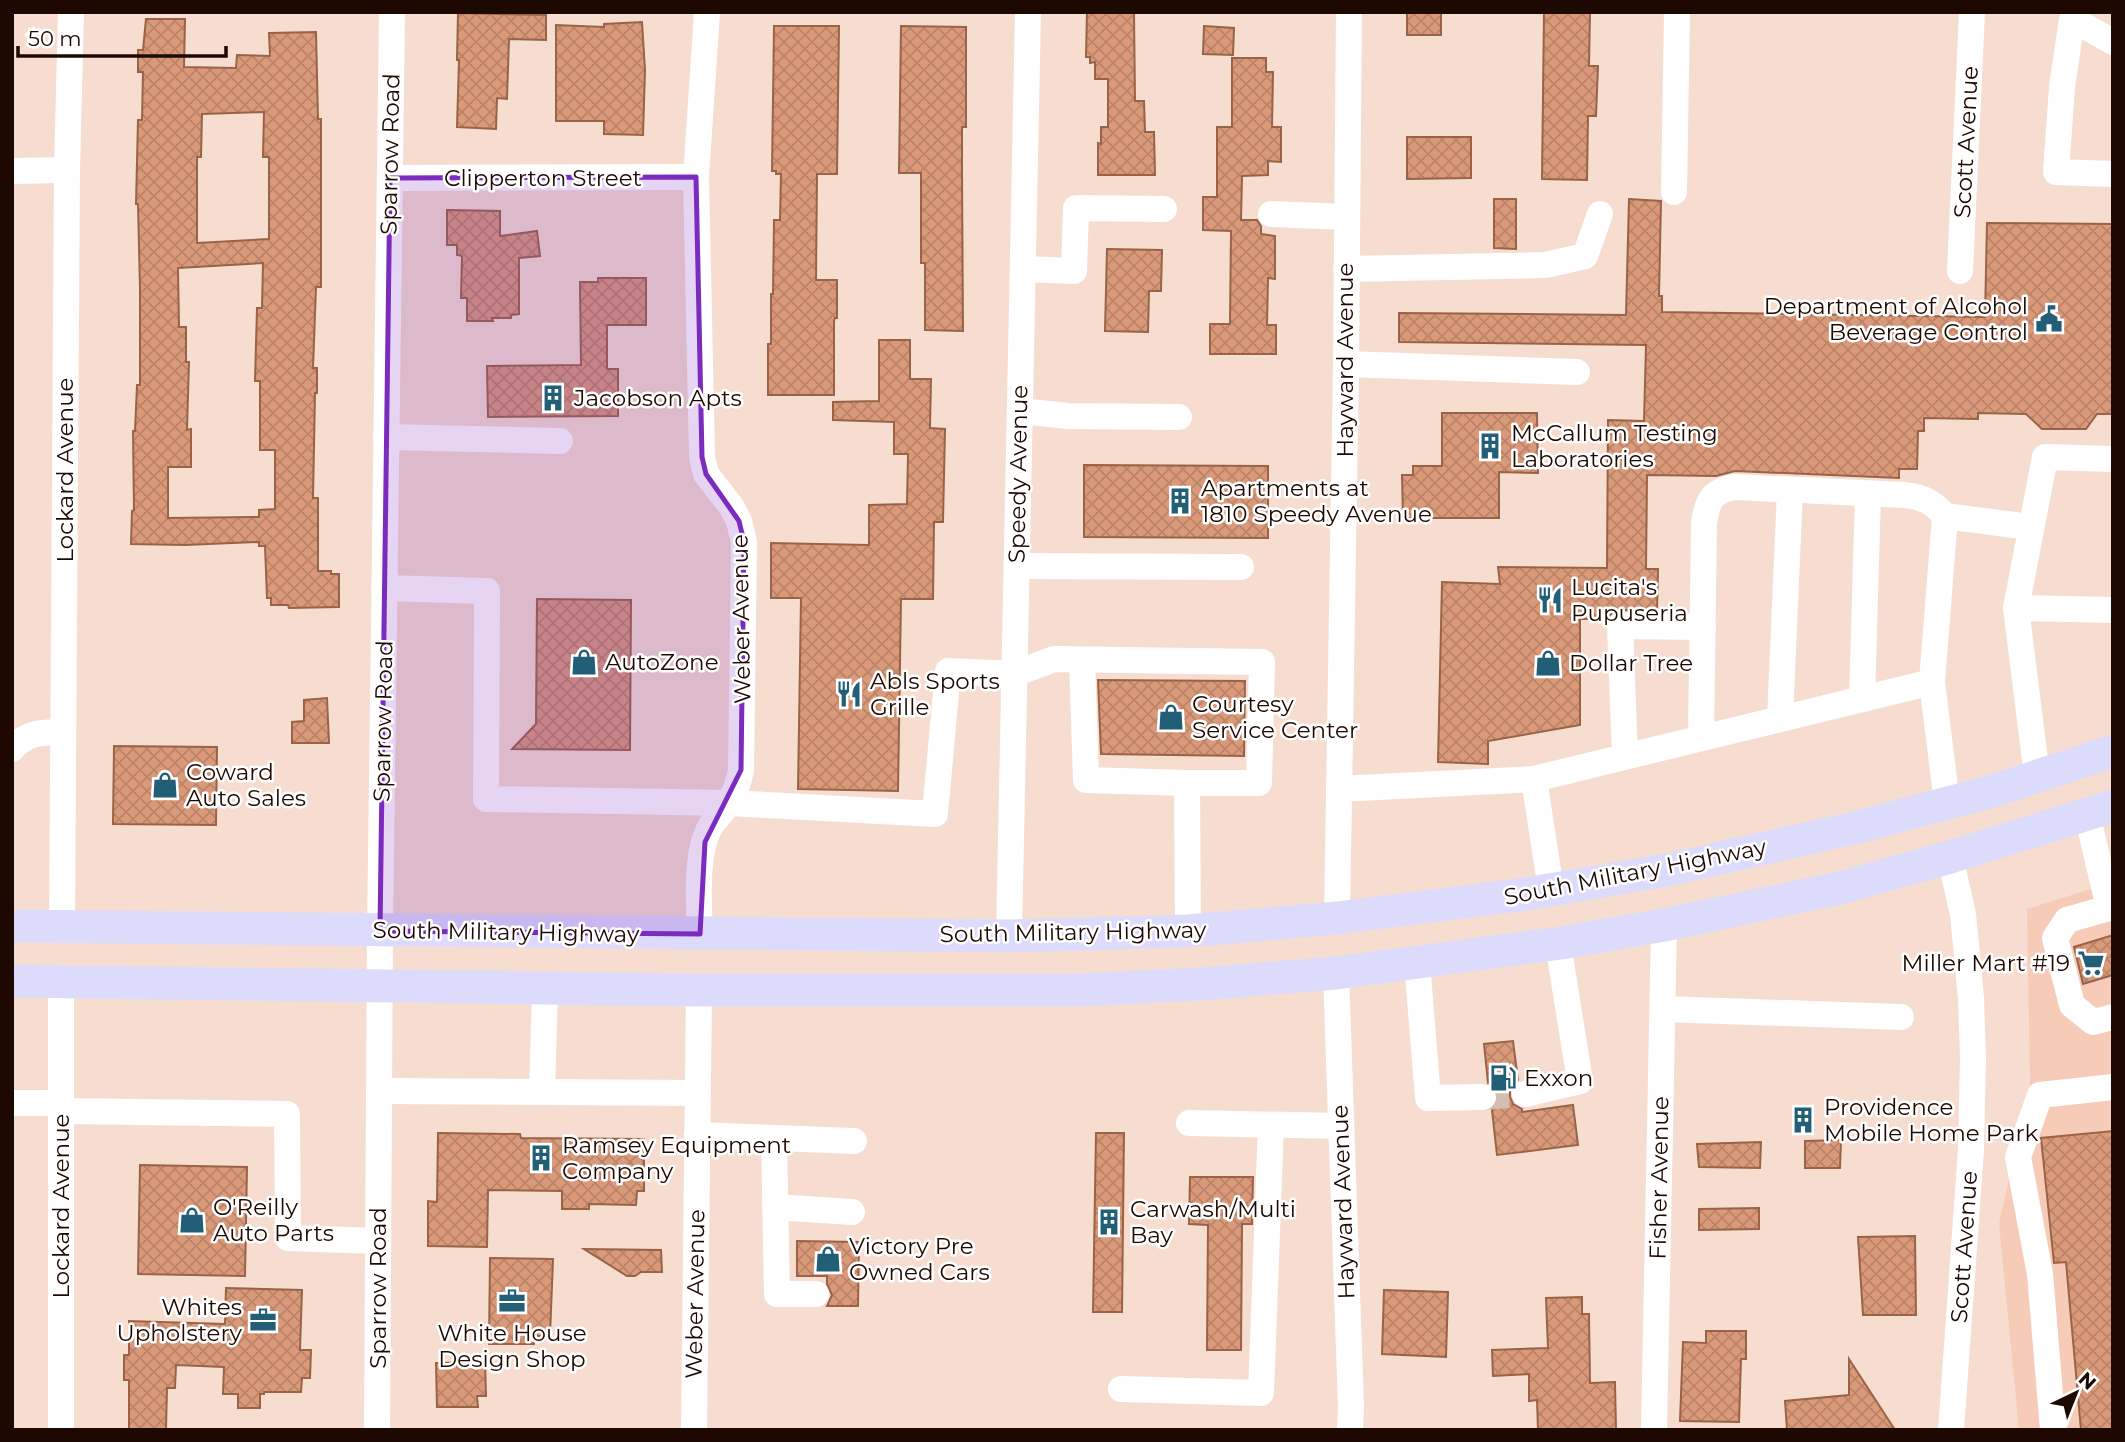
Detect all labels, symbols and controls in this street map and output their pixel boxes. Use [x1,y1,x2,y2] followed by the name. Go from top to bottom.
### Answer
[18,14,226,58] scale bar
[28,26,82,51] text: 50 m
[1948,65,1984,219] street label: Scott Avenue
[375,73,405,235] street label: Sparrow Road
[444,164,642,192] street label: Clipperton Street
[1331,263,1359,457] street label: Hayward Avenue
[1764,292,2028,346] place label: Department of Alcohol Beverage Control
[2034,304,2064,334] public building icon: Department of Alcohol Beverage Control
[51,377,79,563] street label: Lockard Avenue
[538,383,568,413] building icon: Jacobson Apts
[573,384,742,412] place label: Jacobson Apts
[1002,385,1034,563] street label: Speedy Avenue
[1511,419,1718,473] place label: McCallum Testing Laboratories
[1475,431,1505,461] building icon: McCallum Testing Laboratories
[1201,474,1432,528] place label: Apartments at 1810 Speedy Avenue
[1165,486,1195,516] building icon: Apartments at 1810 Speedy Avenue
[726,534,756,704] street label: Weber Avenue
[1571,573,1688,627] place label: Lucita's Pupuseria
[1535,585,1565,615] restaurant icon: Lucita's Pupuseria
[368,640,398,802] street label: Sparrow Road
[569,647,599,677] shop icon: AutoZone
[605,648,719,676] place label: AutoZone
[1533,648,1563,678] shop icon: Dollar Tree
[1569,649,1693,677] place label: Dollar Tree
[870,667,1000,721] place label: Abls Sports Grille
[834,679,864,709] restaurant icon: Abls Sports Grille
[1192,690,1358,744] place label: Courtesy Service Center
[1156,702,1186,732] shop icon: Courtesy Service Center
[186,758,306,812] place label: Coward Auto Sales
[150,770,180,800] shop icon: Coward Auto Sales
[1501,833,1769,911] street label: South Military Highway
[372,916,640,948] street label: South Military Highway
[939,916,1207,948] street label: South Military Highway
[2076,948,2106,978] supermarket icon: Miller Mart #19
[1902,949,2070,977] place label: Miller Mart #19
[1488,1063,1518,1093] fuel station icon: Exxon
[1524,1064,1593,1092] place label: Exxon
[1824,1093,2038,1147] place label: Providence Mobile Home Park
[1644,1096,1674,1260] street label: Fisher Avenue
[1326,1104,1360,1300] street label: Hayward Avenue
[1788,1105,1818,1135] building icon: Providence Mobile Home Park
[47,1113,75,1299] street label: Lockard Avenue
[562,1131,791,1185] place label: Ramsey Equipment Company
[526,1143,556,1173] building icon: Ramsey Equipment Company
[1945,1170,1983,1324] street label: Scott Avenue
[213,1193,334,1247] place label: O'Reilly Auto Parts
[1130,1195,1296,1249] place label: Carwash/Multi Bay
[177,1205,207,1235] shop icon: O'Reilly Auto Parts
[364,1207,392,1369] street label: Sparrow Road
[1094,1207,1124,1237] building icon: Carwash/Multi Bay
[680,1209,710,1379] street label: Weber Avenue
[849,1232,990,1286] place label: Victory Pre Owned Cars
[813,1244,843,1274] shop icon: Victory Pre Owned Cars
[497,1286,527,1316] office icon: White House Design Shop
[116,1293,243,1347] place label: Whites Upholstery
[248,1305,278,1335] office icon: Whites Upholstery
[437,1319,587,1373] place label: White House Design Shop
[2041,1358,2111,1428] north arrow
[2074,1367,2101,1395] text: N

